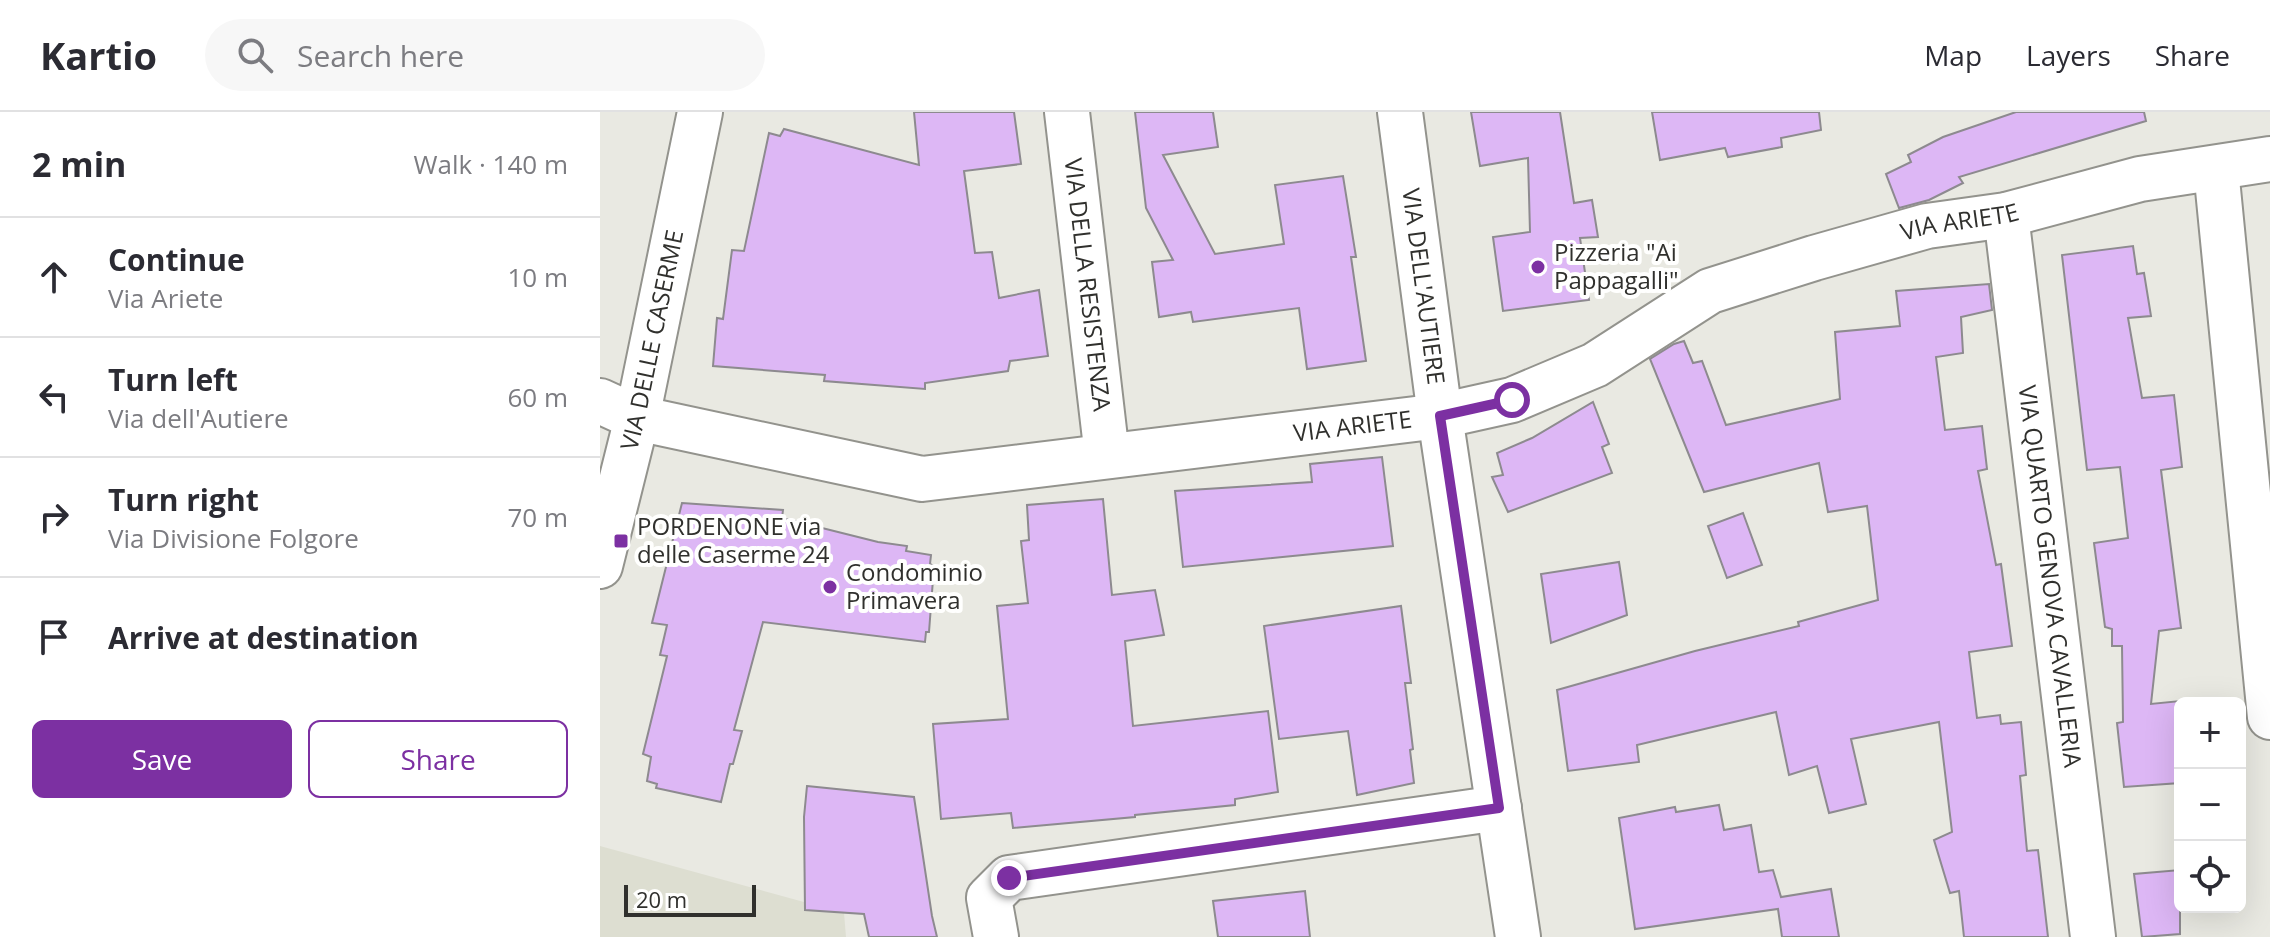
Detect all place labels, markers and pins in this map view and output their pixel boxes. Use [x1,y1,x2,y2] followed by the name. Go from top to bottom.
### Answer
[1554,235,1679,296] place label: Pizzeria "Ai Pappagalli"
[1529,258,1547,276] marker: Pizzeria "Ai Pappagalli"
[637,509,830,570] place label: PORDENONE via delle Caserme 24
[612,532,630,550] marker: PORDENONE via delle Caserme 24
[846,555,983,616] place label: Condominio Primavera
[821,578,839,596] marker: Condominio Primavera

